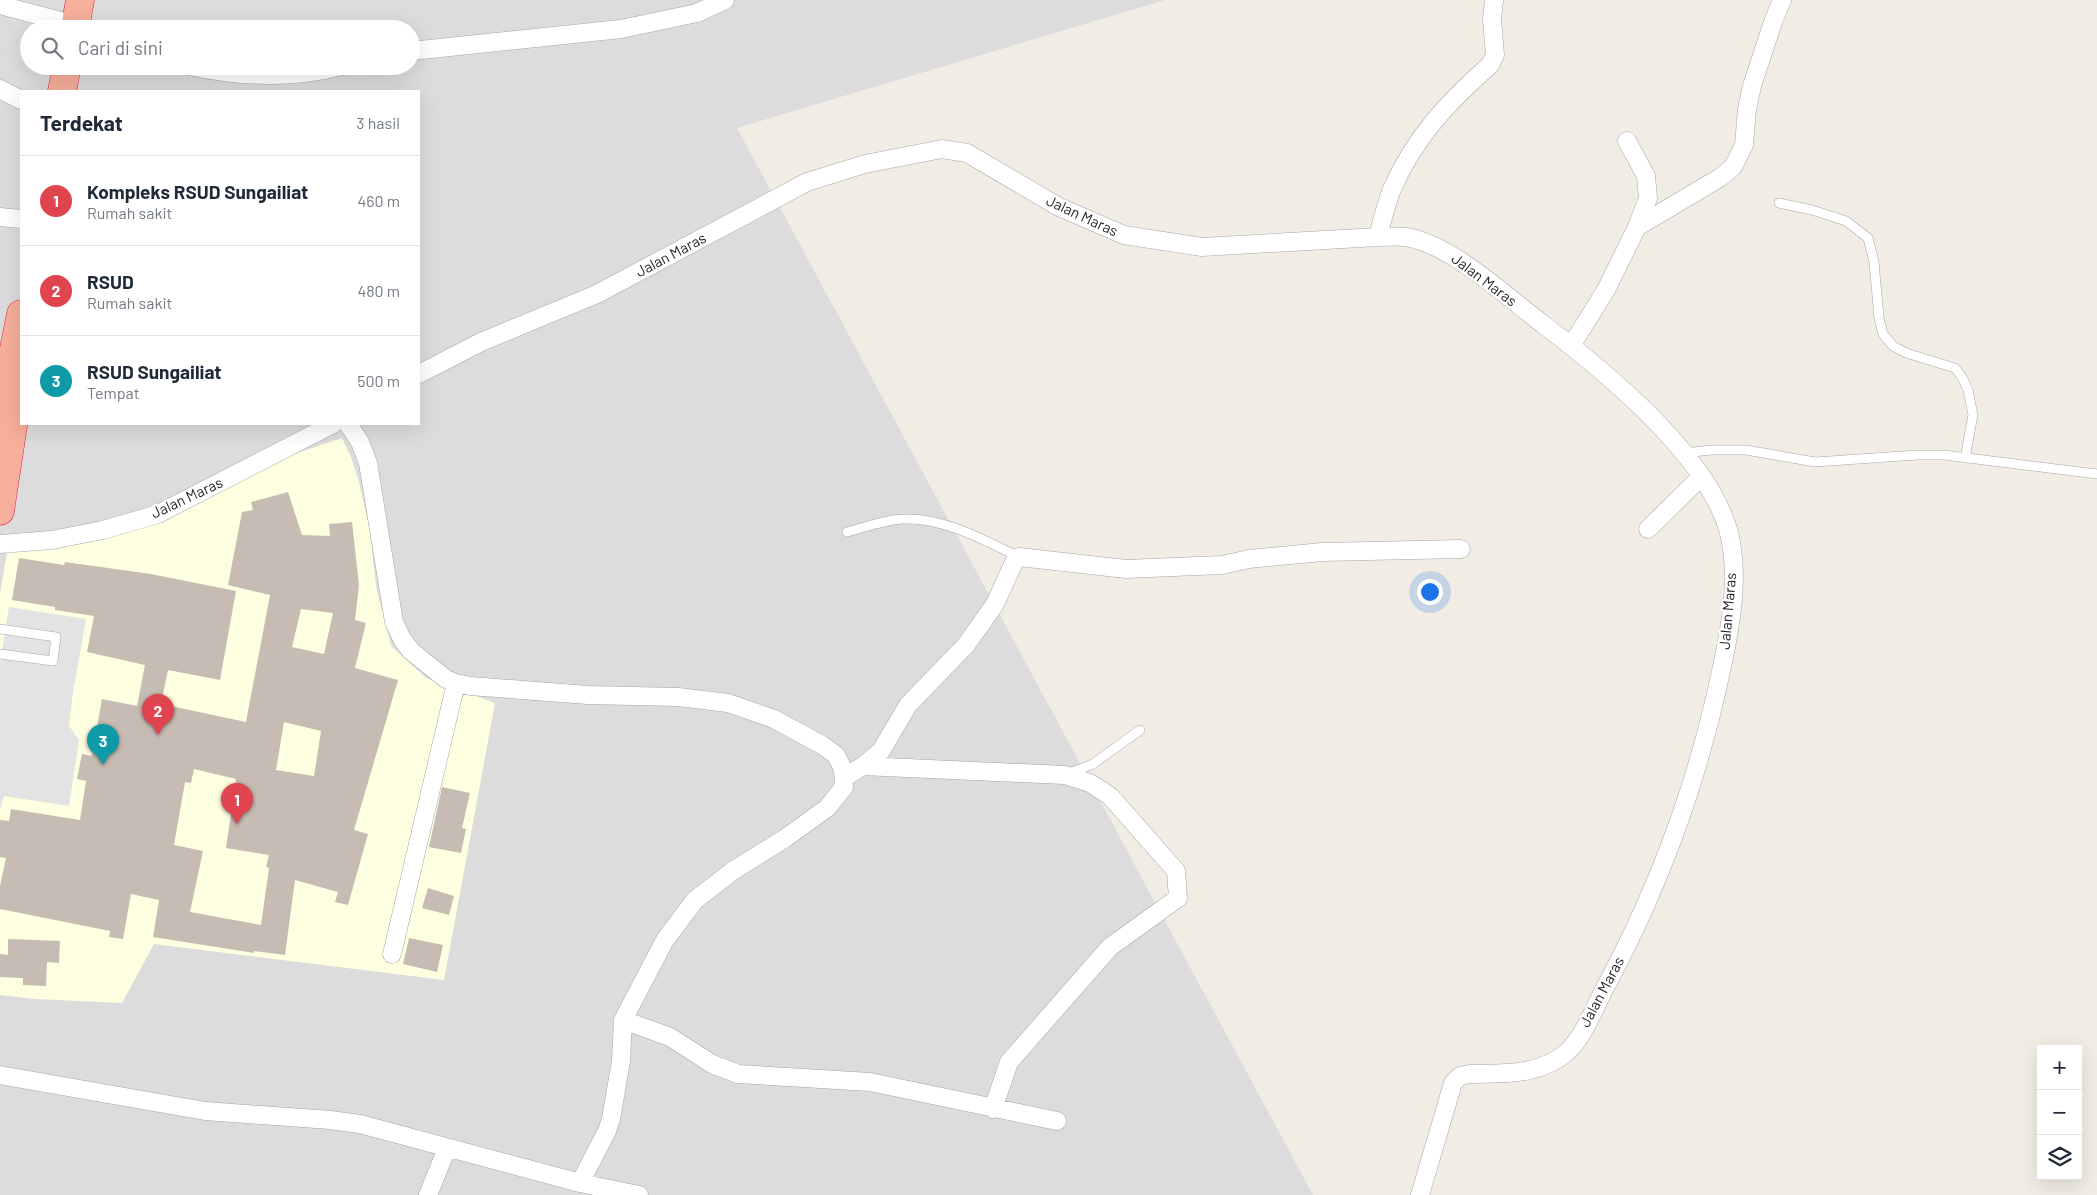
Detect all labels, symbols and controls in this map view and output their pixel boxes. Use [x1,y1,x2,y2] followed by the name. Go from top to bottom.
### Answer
[20,20,420,75] search box
[38,34,66,62] icon: search
[78,36,163,59] text: Cari di sini
[40,110,123,135] text: Terdekat
[356,113,400,132] text: 3 hasil
[87,180,308,203] text: Kompleks RSUD Sungailiat
[53,191,59,210] text: 1
[357,191,400,210] text: 460 m
[1044,191,1121,240] street label: Jalan Maras
[87,203,172,222] text: Rumah sakit
[632,228,709,280] street label: Jalan Maras
[1448,249,1521,310] street label: Jalan Maras
[87,270,134,293] text: RSUD
[52,281,60,300] text: 2
[357,281,400,300] text: 480 m
[87,293,172,312] text: Rumah sakit
[87,360,221,383] text: RSUD Sungailiat
[52,371,60,390] text: 3
[357,371,400,390] text: 500 m
[87,383,140,402] text: Tempat
[148,473,225,522] street label: Jalan Maras
[1715,572,1739,650] street label: Jalan Maras
[1417,579,1443,605] your location
[142,694,174,735] pin: 2
[87,724,119,765] pin: 3
[221,783,253,824] pin: 1
[1575,953,1627,1030] street label: Jalan Maras
[2037,1045,2082,1180] map controls
[2037,1045,2082,1090] button: +
[2037,1090,2082,1135] button: −
[2037,1135,2082,1180] button: layers

